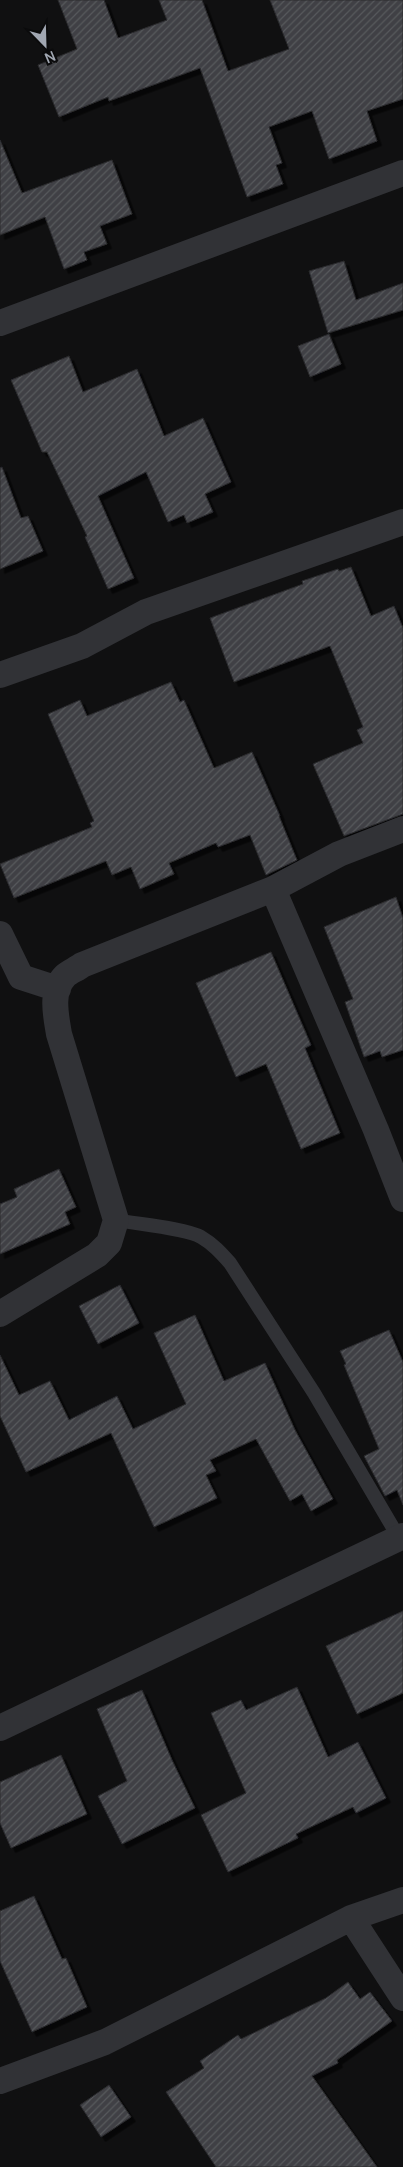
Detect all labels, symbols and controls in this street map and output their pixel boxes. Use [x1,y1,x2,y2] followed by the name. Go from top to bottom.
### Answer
[20,20,70,70] north arrow
[42,47,59,68] text: N

